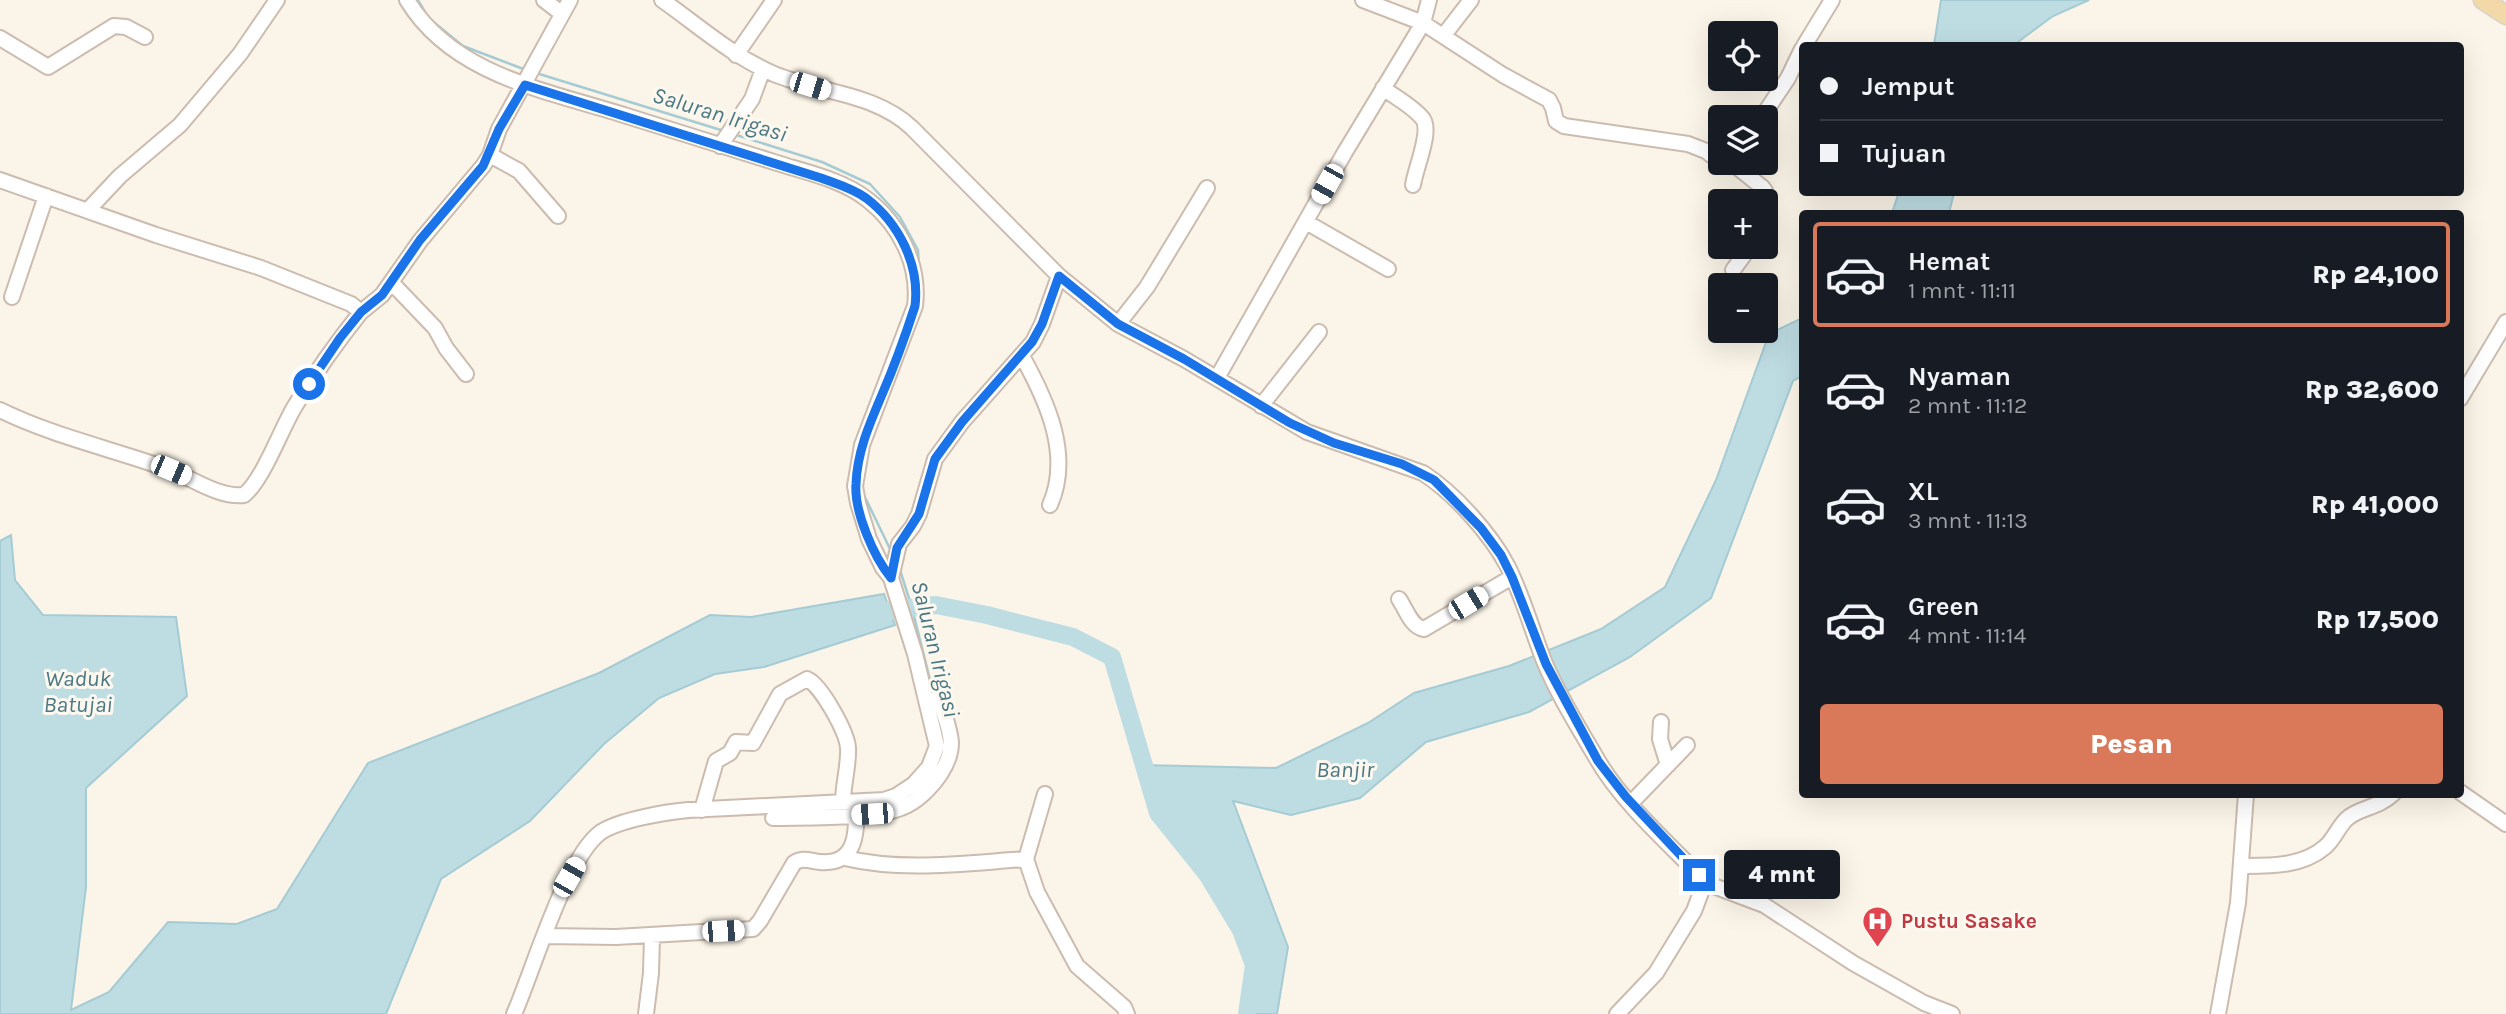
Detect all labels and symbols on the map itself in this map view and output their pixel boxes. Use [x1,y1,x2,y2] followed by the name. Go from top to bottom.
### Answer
[787,70,834,102] car
[649,81,791,148] water label: Saluran Irigasi
[1308,161,1347,207] car
[293,368,325,400] route start
[148,452,195,488] car
[906,578,965,720] water label: Saluran Irigasi
[1445,583,1492,623] car
[43,665,113,718] water label: Waduk Batujai
[1316,756,1375,783] water label: Banjir
[851,802,894,826] car
[1724,850,1839,900] callout: 4 mnt
[550,854,589,900] car
[1683,859,1715,891] route end
[1861,904,1895,948] hospital icon: Pustu Sasake
[1901,909,2037,933] place label: Pustu Sasake
[702,919,745,943] car

